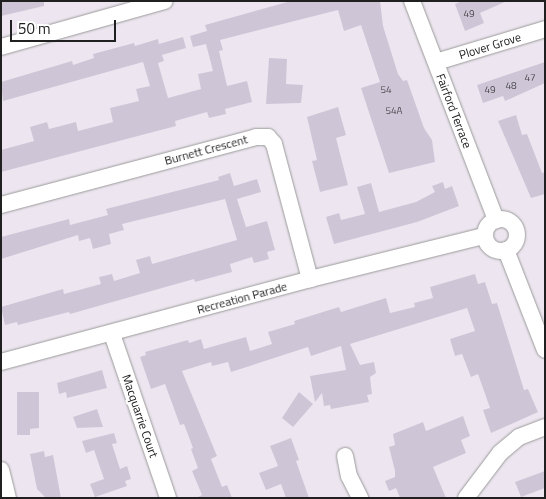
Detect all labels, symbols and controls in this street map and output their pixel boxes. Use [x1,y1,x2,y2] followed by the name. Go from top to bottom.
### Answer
[463,8,475,20] house number: 49
[12,10,119,42] scale bar
[18,17,51,40] text: 50 m
[457,30,523,62] street label: Plover Grove
[433,72,475,150] street label: Fairford Terrace
[524,72,536,84] house number: 47
[505,80,517,92] house number: 48
[380,84,392,96] house number: 54
[484,84,496,96] house number: 49
[385,105,403,117] house number: 54A
[163,132,249,168] street label: Burnett Crescent
[195,279,289,317] street label: Recreation Parade
[119,372,161,460] street label: Macquarrie Court

